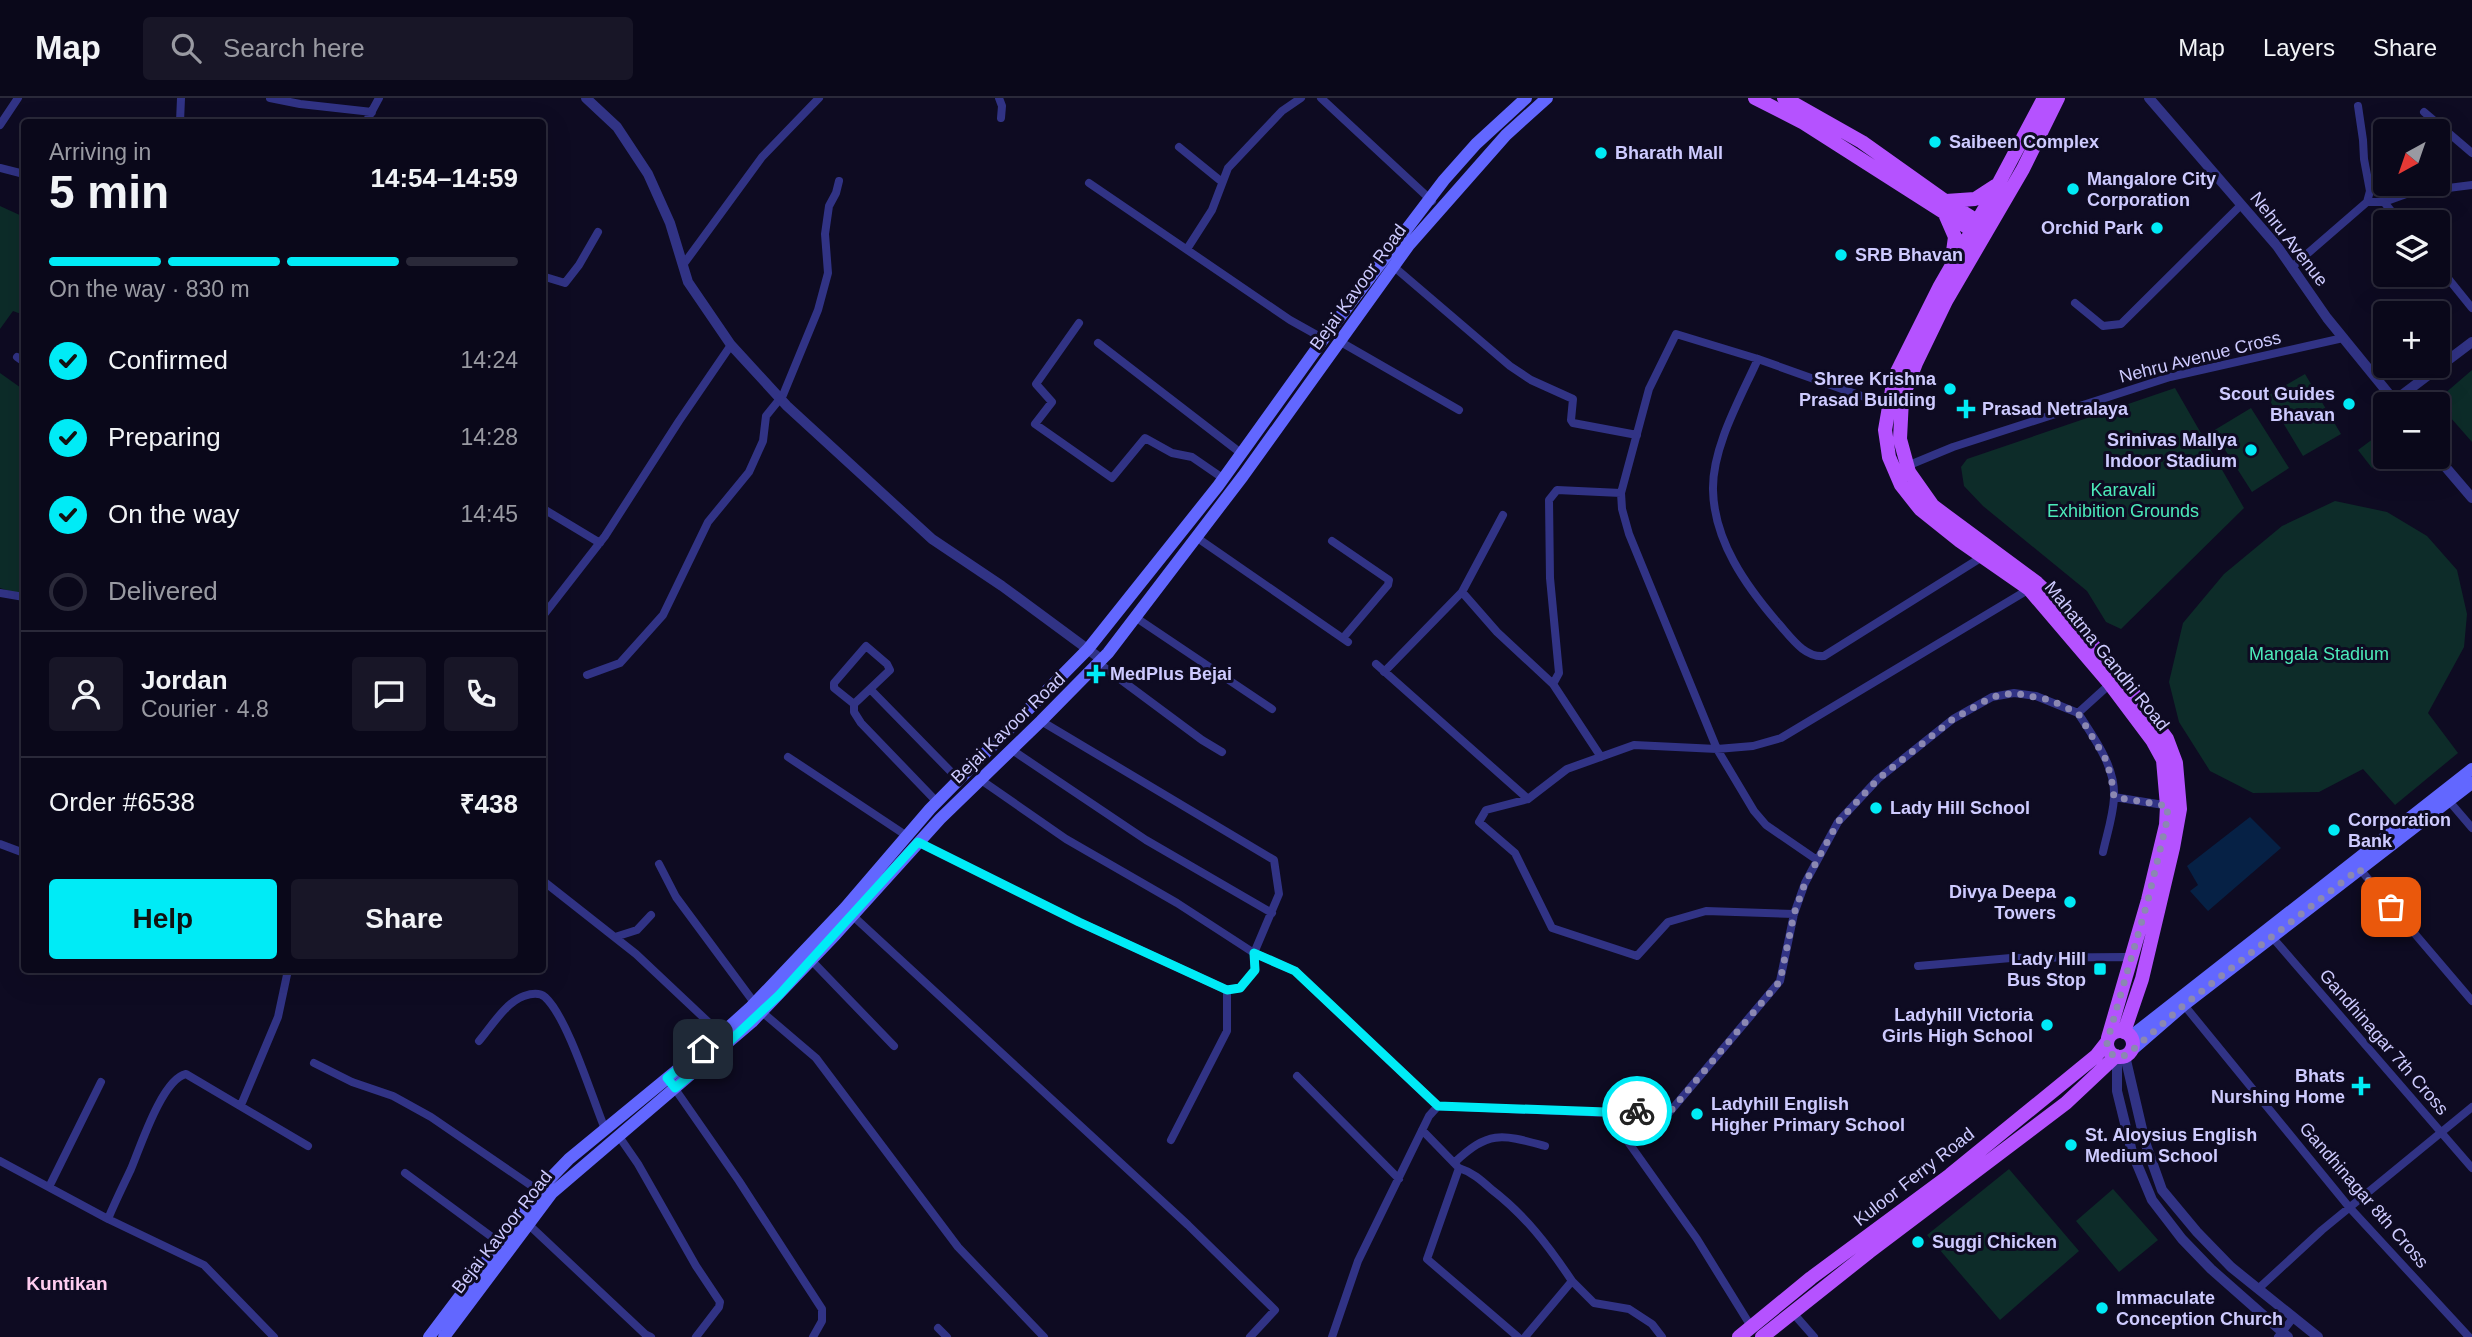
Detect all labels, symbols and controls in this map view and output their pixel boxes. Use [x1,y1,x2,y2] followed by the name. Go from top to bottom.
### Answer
[143,17,633,80] search box
[35,29,101,66] text: Map
[167,29,205,67] icon: search
[223,33,365,63] text: Search here
[2178,34,2225,61] text: Map
[2263,34,2335,61] text: Layers
[2373,34,2437,61] text: Share
[2373,119,2450,196] north arrow
[2373,119,2450,469] map controls
[1949,132,2099,152] place label: Saibeen Complex
[1927,134,1943,150] marker: Saibeen Complex
[49,139,151,165] text: Arriving in
[1615,143,1723,163] place label: Bharath Mall
[1593,145,1609,161] marker: Bharath Mall
[371,163,518,193] text: 14:54–14:59
[49,166,169,218] text: 5 min
[2087,169,2216,210] place label: Mangalore City Corporation
[2065,181,2081,197] marker: Mangalore City Corporation
[2246,188,2332,290] street label: Nehru Avenue
[2373,210,2450,287] button: layers
[2041,218,2144,238] place label: Orchid Park
[1306,220,1410,354] street label: Bejai Kavoor Road
[2149,220,2165,236] marker: Orchid Park
[1855,245,1963,265] place label: SRB Bhavan
[1833,247,1849,263] marker: SRB Bhavan
[49,276,250,302] text: On the way · 830 m
[2373,301,2450,378] button: +
[2117,327,2283,387] street label: Nehru Avenue Cross
[49,342,87,380] icon: check
[108,345,228,375] text: Confirmed
[460,347,518,373] text: 14:24
[1799,369,1937,410] place label: Shree Krishna Prasad Building
[1942,381,1958,397] marker: Shree Krishna Prasad Building
[2219,384,2335,425] place label: Scout Guides Bhavan
[2373,392,2450,469] button: −
[2341,396,2357,412] marker: Scout Guides Bhavan
[1956,399,1976,419] marker: Prasad Netralaya
[1982,399,2129,419] place label: Prasad Netralaya
[49,419,87,457] icon: check
[108,422,221,452] text: Preparing
[460,424,518,450] text: 14:28
[2105,430,2238,471] place label: Srinivas Mallya Indoor Stadium
[2243,442,2259,458] marker: Srinivas Mallya Indoor Stadium
[2047,480,2199,521] park label: Karavali Exhibition Grounds
[49,496,87,534] icon: check
[108,499,240,529] text: On the way
[460,501,518,527] text: 14:45
[108,576,218,606] text: Delivered
[2041,577,2173,735] street label: Mahatma Gandhi Road
[2249,644,2389,664] park label: Mangala Stadium
[49,657,123,731] button: person
[352,657,426,731] button: chat
[444,657,518,731] button: phone
[1110,664,1232,684] place label: MedPlus Bejai
[141,665,228,695] text: Jordan
[1088,666,1104,682] marker: MedPlus Bejai
[947,669,1069,787] street label: Bejai Kavoor Road
[141,696,269,722] text: Courier · 4.8
[49,787,195,817] text: Order #6538
[460,789,518,819] text: ₹438
[1890,798,2030,818] place label: Lady Hill School
[1868,800,1884,816] marker: Lady Hill School
[2348,810,2451,851] place label: Corporation Bank
[2326,822,2342,838] marker: Corporation Bank
[2361,877,2421,937] pin
[49,879,277,959] button: Help
[291,879,518,959] button: Share
[1949,882,2057,923] place label: Divya Deepa Towers
[2372,888,2410,926] icon: bag
[2062,894,2078,910] marker: Divya Deepa Towers
[2007,949,2086,990] place label: Lady Hill Bus Stop
[2092,961,2108,977] marker: Lady Hill Bus Stop
[2315,965,2453,1119] street label: Gandhinagar 7th Cross
[1882,1005,2034,1046] place label: Ladyhill Victoria Girls High School
[2039,1017,2055,1033] marker: Ladyhill Victoria Girls High School
[673,1019,733,1079] pin
[684,1030,722,1068] icon: home
[2211,1066,2345,1107] place label: Bhats Nurshing Home
[1602,1076,1672,1146] courier
[2351,1076,2371,1096] marker: Bhats Nurshing Home
[1618,1092,1656,1130] icon: bike
[1711,1094,1905,1135] place label: Ladyhill English Higher Primary School
[1689,1106,1705,1122] marker: Ladyhill English Higher Primary School
[2295,1118,2433,1272] street label: Gandhinagar 8th Cross
[1850,1124,1978,1230] street label: Kuloor Ferry Road
[2085,1125,2257,1166] place label: St. Aloysius English Medium School
[2063,1137,2079,1153] marker: St. Aloysius English Medium School
[448,1167,556,1297] street label: Bejai Kavoor Road
[1932,1232,2057,1252] place label: Suggi Chicken
[1910,1234,1926,1250] marker: Suggi Chicken
[26,1273,108,1294] district label: Kuntikan
[2116,1288,2283,1329] place label: Immaculate Conception Church
[2094,1300,2110,1316] marker: Immaculate Conception Church

